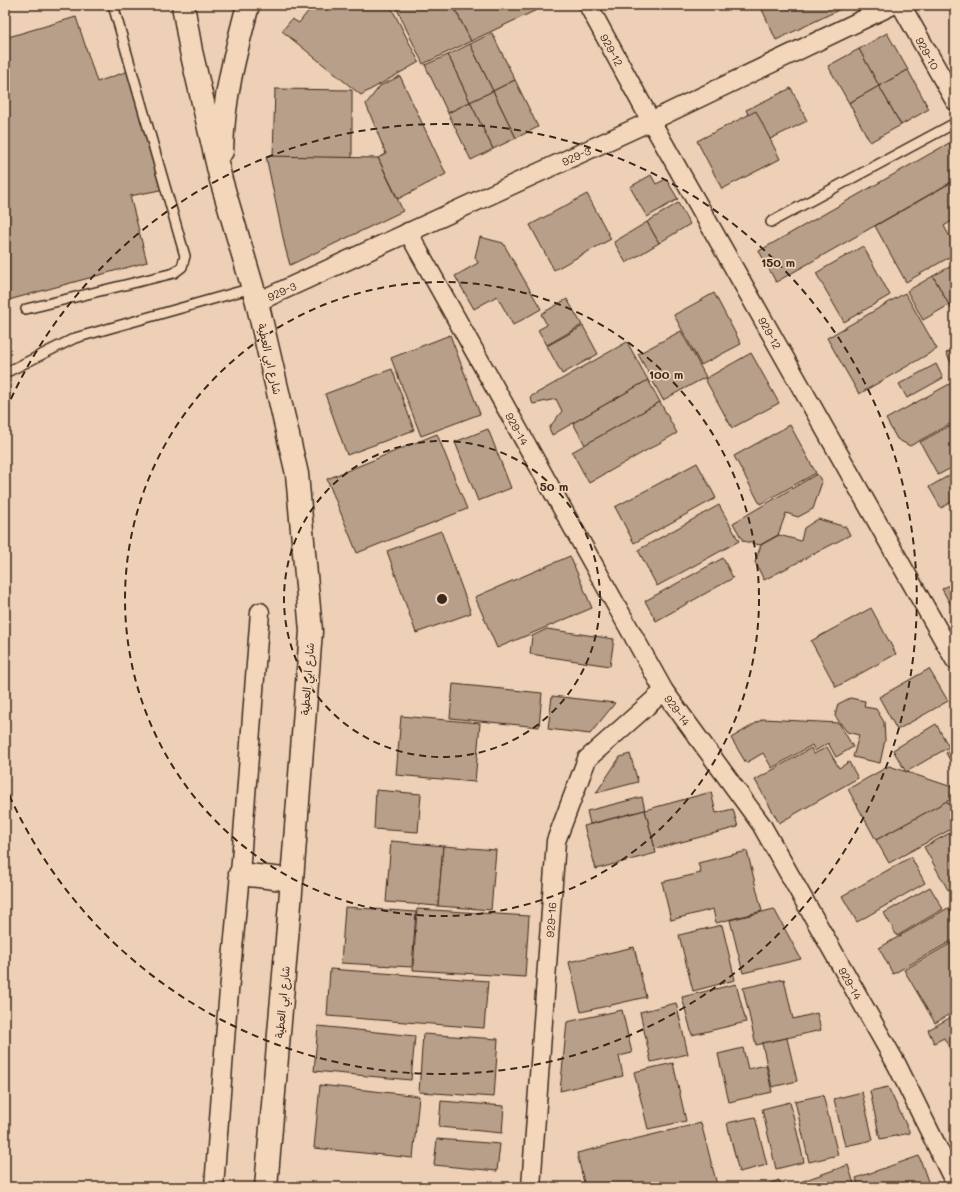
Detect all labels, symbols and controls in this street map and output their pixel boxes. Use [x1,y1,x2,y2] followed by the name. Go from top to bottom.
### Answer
[597,31,627,69] street label: 929-12
[913,34,943,72] street label: 929-10
[559,142,593,169] street label: 929-3
[761,254,795,270] text: 150 m
[265,277,299,304] street label: 929-3
[755,314,785,352] street label: 929-12
[251,322,285,397] street label: شارع ابي العطية
[649,366,683,382] text: 100 m
[502,409,533,448] street label: 929-14
[540,478,568,494] text: 50 m
[435,592,449,606] centre of rings
[297,642,321,716] street label: شارع ابي العطية
[661,691,695,729] street label: 929-14
[542,901,559,938] street label: 929-16
[836,964,866,1003] street label: 929-14
[271,965,297,1039] street label: شارع ابي العطية

